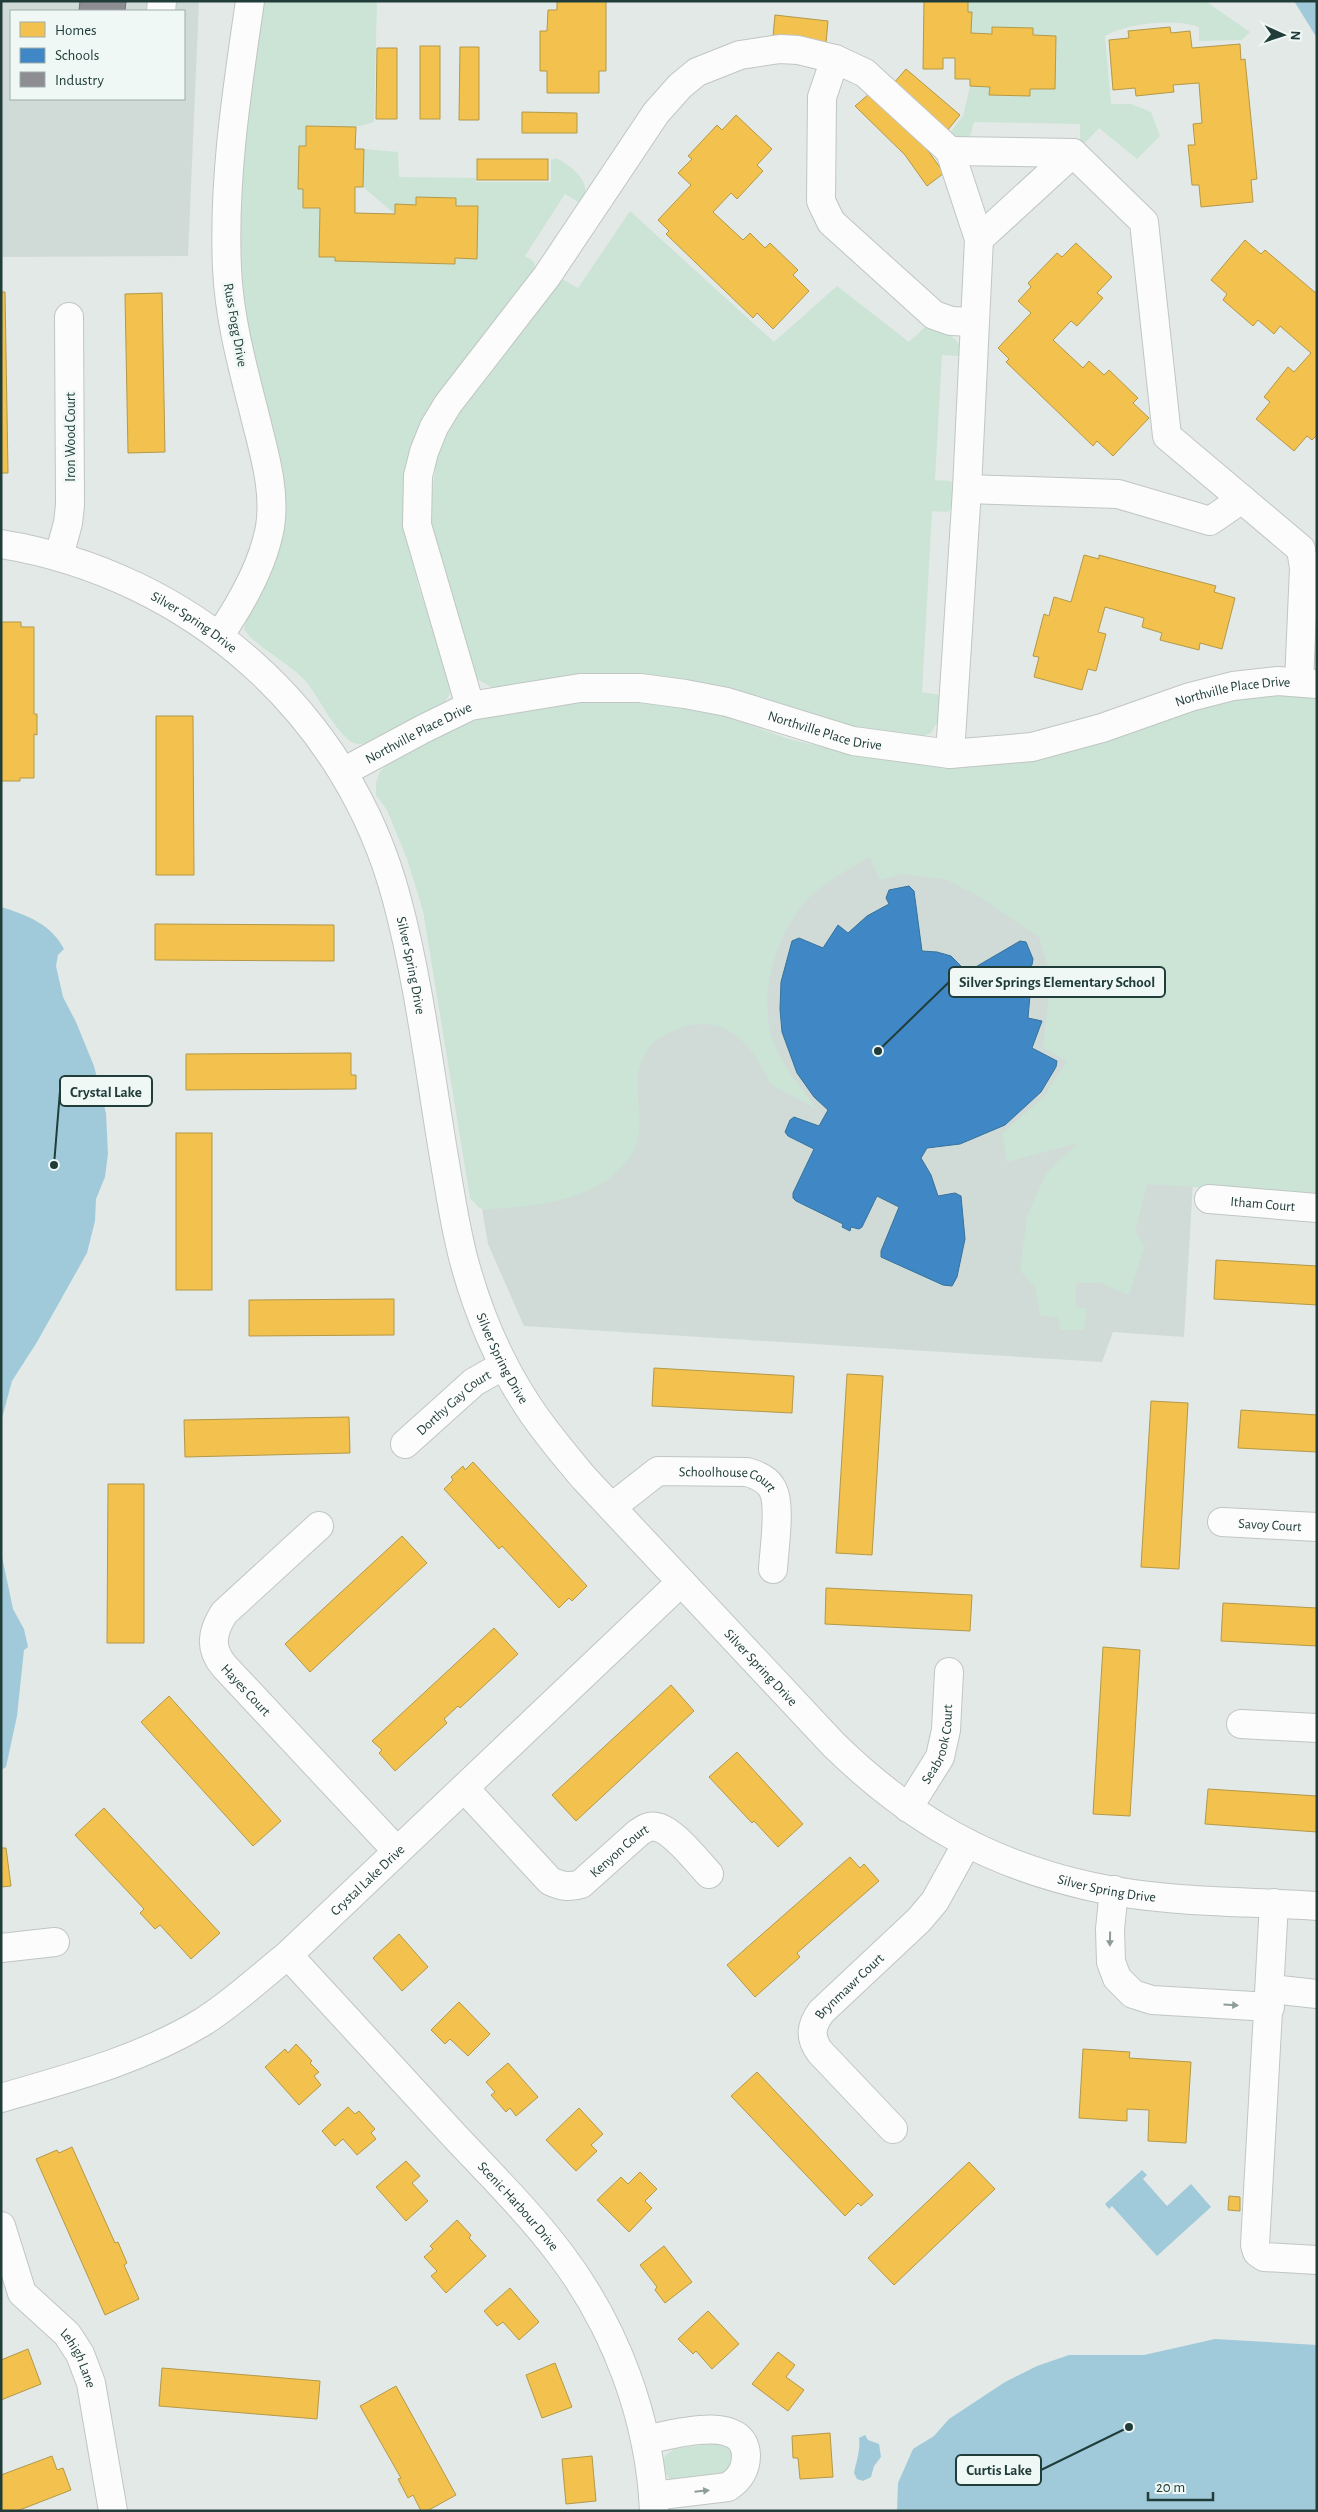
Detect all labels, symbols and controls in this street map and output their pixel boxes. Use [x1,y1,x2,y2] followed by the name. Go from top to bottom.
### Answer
[10,10,185,100] legend
[1258,10,1308,60] north arrow
[55,23,97,38] text: Homes
[1288,30,1302,41] text: N
[55,48,99,63] text: Schools
[55,73,104,88] text: Industry
[221,282,249,368] street label: Russ Fogg Drive
[64,392,78,482] street label: Iron Wood Court
[149,589,239,656] street label: Silver Spring Drive
[1173,675,1291,710] street label: Northville Place Drive
[363,700,474,767] street label: Northville Place Drive
[766,709,883,753] street label: Northville Place Drive
[394,915,427,1016] street label: Silver Spring Drive
[949,967,1165,997] callout: Silver Springs Elementary School
[959,975,1155,990] text: Silver Springs Elementary School
[60,1076,152,1106] callout: Crystal Lake
[70,1085,142,1100] text: Crystal Lake
[1230,1195,1296,1214] street label: Itham Court
[474,1311,531,1406] street label: Silver Spring Drive
[414,1368,494,1438] street label: Dorthy Gay Court
[679,1465,779,1495] street label: Schoolhouse Court
[1238,1517,1302,1534] street label: Savoy Court
[721,1627,800,1709] street label: Silver Spring Drive
[218,1662,273,1719] street label: Hayes Court
[919,1703,955,1786] street label: Seabrook Court
[588,1822,651,1880] street label: Kenyon Court
[328,1842,408,1919] street label: Crystal Lake Drive
[1056,1873,1157,1905] street label: Silver Spring Drive
[1106,1931,1114,1947] one-way arrow
[812,1951,887,2022] street label: Brynmawr Court
[1223,2001,1239,2009] one-way arrow
[475,2159,561,2254] street label: Scenic Harbour Drive
[57,2326,98,2389] street label: Lehigh Lane
[956,2455,1041,2485] callout: Curtis Lake
[966,2463,1032,2478] text: Curtis Lake
[1148,2470,1213,2502] scale bar
[1156,2480,1185,2495] text: 20 m
[694,2487,710,2495] one-way arrow

